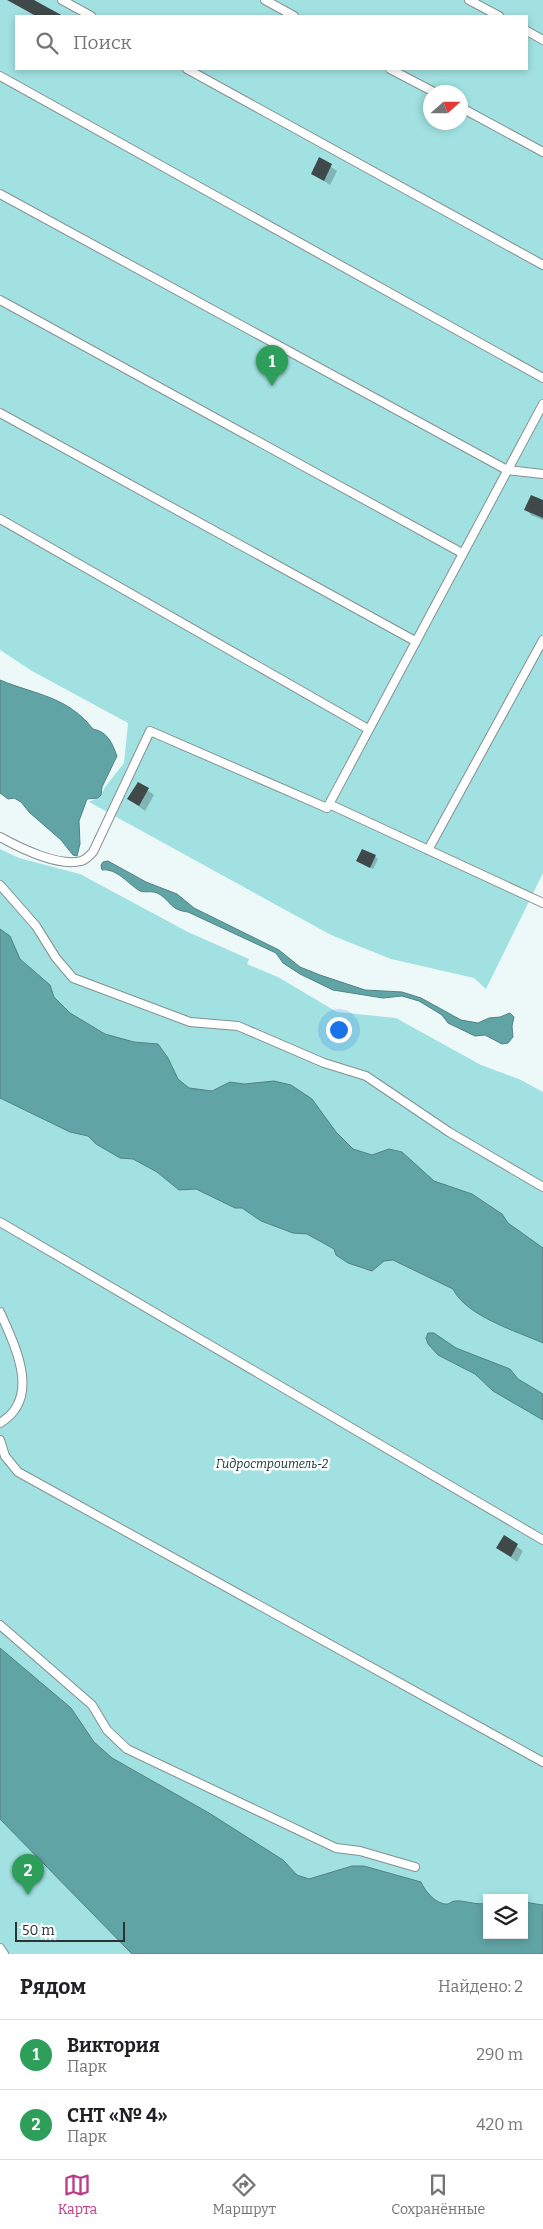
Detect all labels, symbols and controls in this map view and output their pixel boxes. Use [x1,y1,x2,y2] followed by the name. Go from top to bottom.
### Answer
[15,15,528,70] search box
[33,29,61,57] icon: search
[73,31,132,54] text: Поиск
[423,85,468,130] north arrow
[256,345,288,386] pin: 1
[326,1017,352,1043] your location
[216,1457,329,1471] park label: Гидростроитель-2
[12,1854,44,1895] pin: 2
[483,1894,528,1939] map controls
[483,1894,528,1939] button: layers
[15,1919,125,1942] scale bar
[22,1922,55,1939] text: 50 m
[20,1974,86,2000] text: Рядом
[438,1977,523,1996] text: Найдено: 2
[67,2034,160,2057] text: Виктория
[33,2045,39,2064] text: 1
[476,2045,523,2064] text: 290 m
[67,2057,107,2076] text: Парк
[67,2104,168,2127] text: СНТ «№ 4»
[31,2115,41,2134] text: 2
[476,2115,523,2134] text: 420 m
[67,2127,107,2146] text: Парк
[58,2171,97,2218] tab: Карта
[213,2171,276,2218] tab: Маршрут
[391,2171,485,2218] tab: Сохранённые

